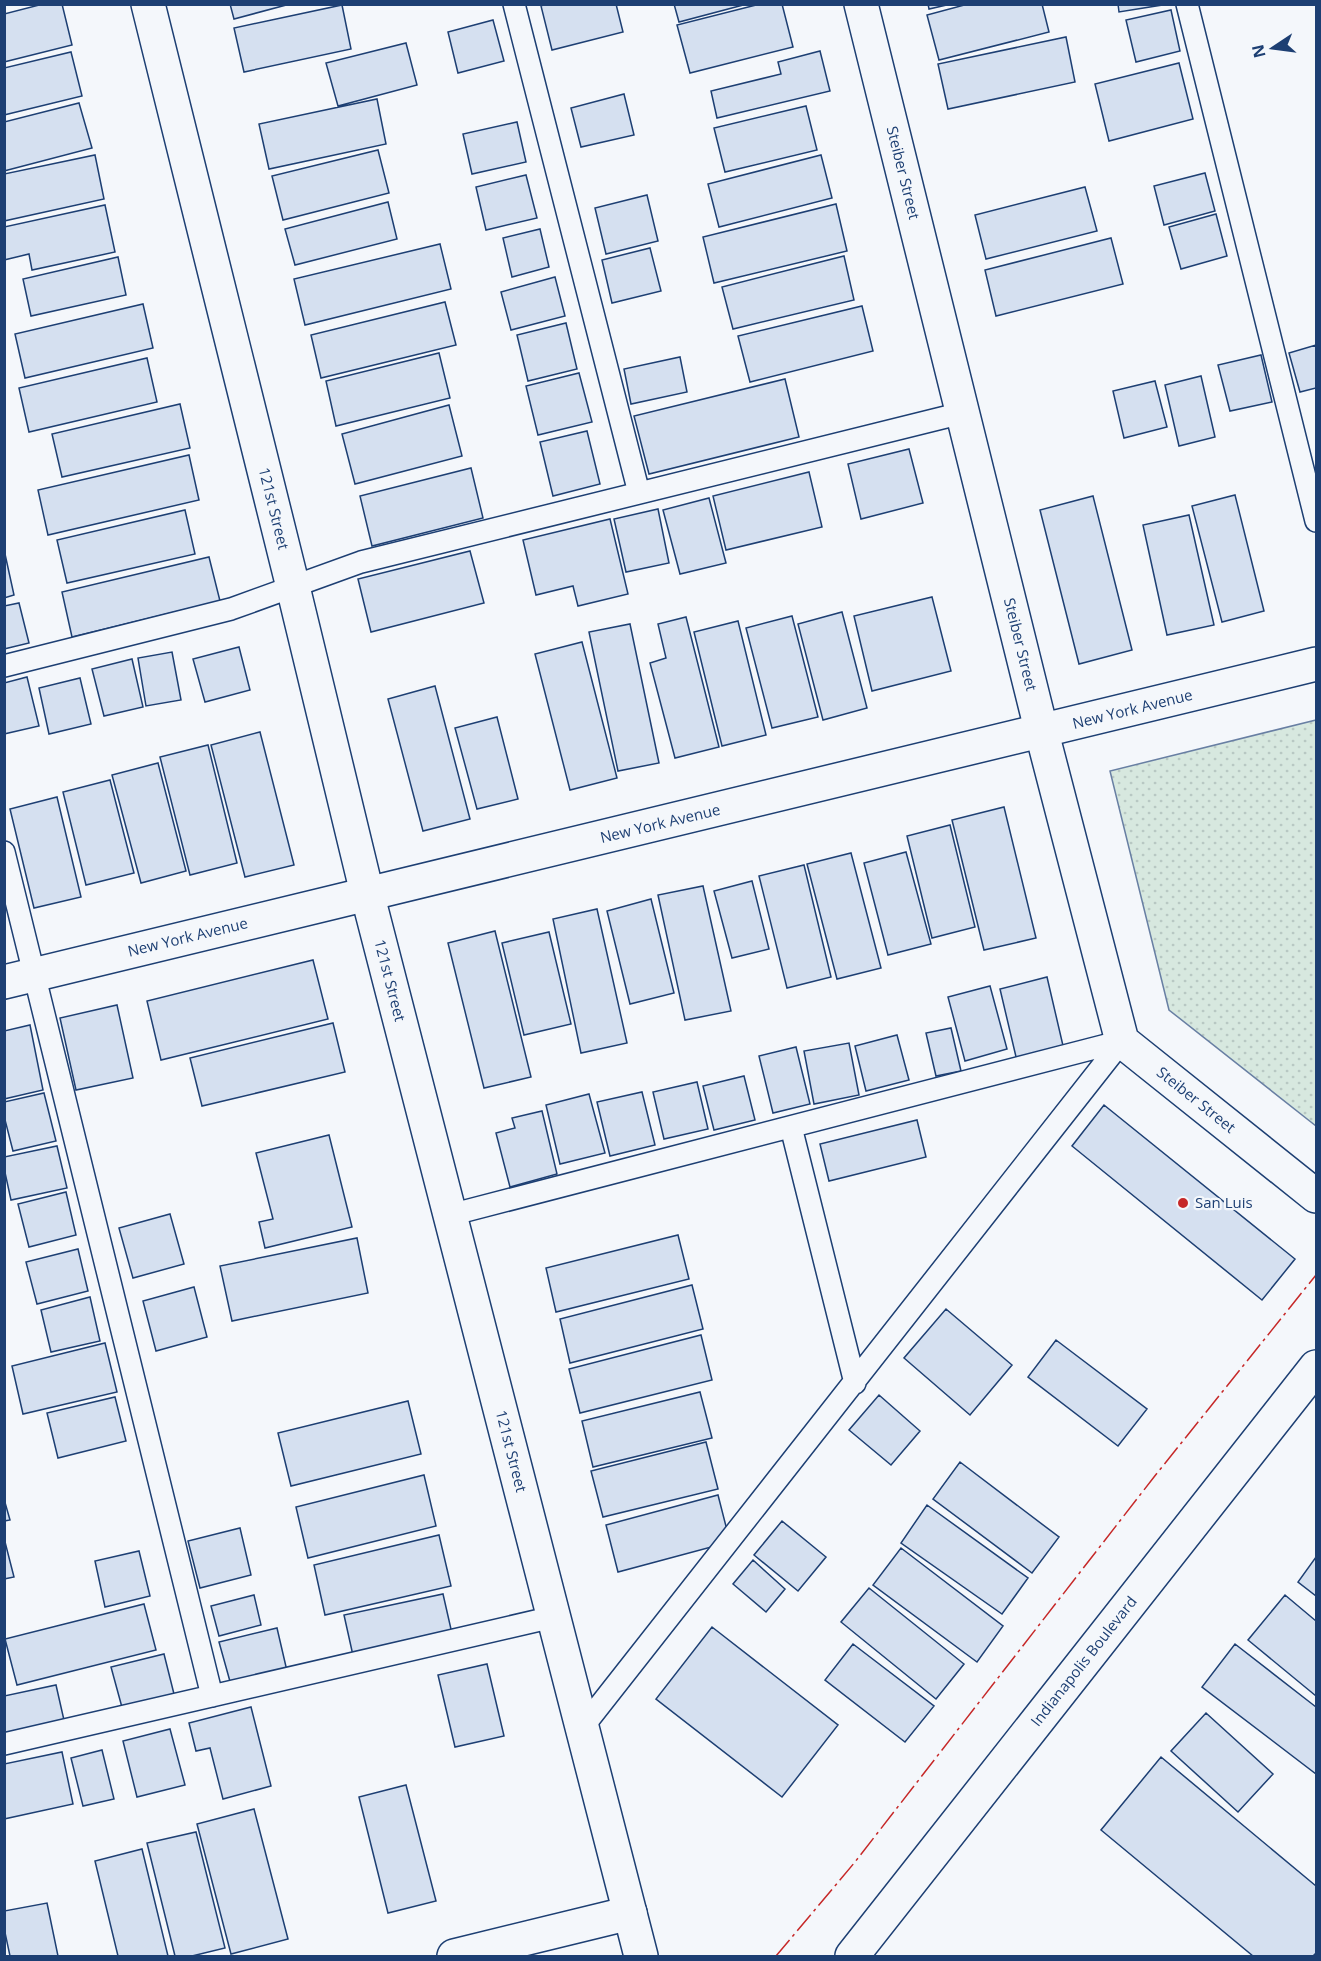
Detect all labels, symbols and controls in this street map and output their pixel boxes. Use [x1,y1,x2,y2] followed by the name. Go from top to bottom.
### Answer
[1243,18,1303,78] north arrow
[1246,43,1271,60] text: N
[883,124,925,221] street label: Steiber Street
[255,465,294,552] street label: 121st Street
[1000,596,1042,693] street label: Steiber Street
[1070,684,1194,733] street label: New York Avenue
[598,799,722,847] street label: New York Avenue
[125,912,250,961] street label: New York Avenue
[370,937,411,1024] street label: 121st Street
[1153,1062,1240,1137] street label: Steiber Street
[1195,1192,1253,1212] place label: San Luis
[1176,1196,1190,1210] marker: San Luis
[492,1408,532,1494] street label: 121st Street
[1026,1592,1141,1730] street label: Indianapolis Boulevard

